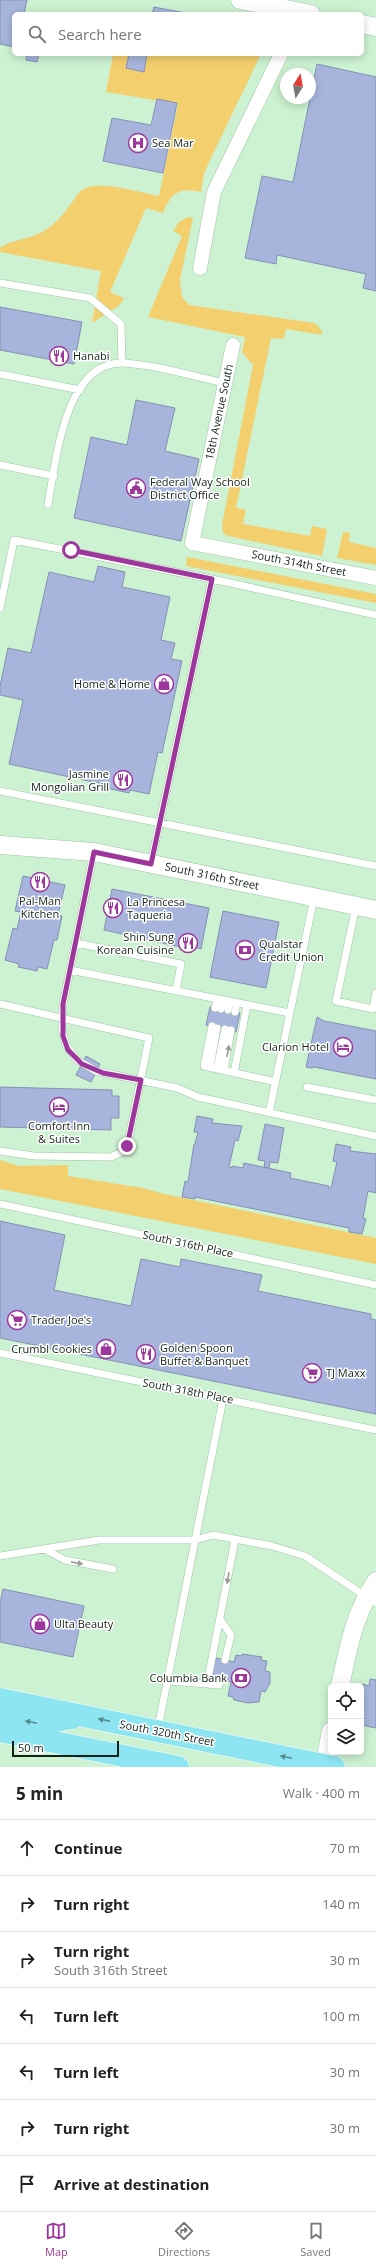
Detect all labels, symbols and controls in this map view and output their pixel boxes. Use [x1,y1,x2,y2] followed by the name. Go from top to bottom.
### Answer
[12,12,364,56] search box
[26,23,48,45] icon: search
[58,24,142,44] text: Search here
[280,68,316,104] north arrow
[127,132,149,154] hospital icon: Sea Mar
[152,135,194,150] place label: Sea Mar
[48,345,70,367] restaurant icon: Hanabi
[73,348,110,363] place label: Hanabi
[201,363,236,461] street label: 18th Avenue South
[150,474,250,502] place label: Federal Way School District Office
[125,477,147,499] public building icon: Federal Way School District Office
[62,541,80,559] route start
[251,546,348,579] street label: South 314th Street
[153,673,175,695] shop icon: Home & Home
[74,676,150,691] place label: Home & Home
[31,766,109,794] place label: Jasmine Mongolian Grill
[112,769,134,791] restaurant icon: Jasmine Mongolian Grill
[164,858,261,893] street label: South 316th Street
[29,871,51,893] restaurant icon: Pal-Man Kitchen
[19,893,61,921] place label: Pal-Man Kitchen
[127,894,185,922] place label: La Princesa Taqueria
[102,897,124,919] restaurant icon: La Princesa Taqueria
[97,929,174,957] place label: Shin Sung Korean Cuisine
[177,932,199,954] restaurant icon: Shin Sung Korean Cuisine
[259,936,324,964] place label: Qualstar Credit Union
[234,939,256,961] bank icon: Qualstar Credit Union
[332,1036,354,1058] hotel icon: Clarion Hotel
[262,1039,329,1054] place label: Clarion Hotel
[225,1044,231,1057] one-way arrow
[48,1096,70,1118] hotel icon: Comfort Inn & Suites
[28,1118,90,1146] place label: Comfort Inn & Suites
[118,1137,136,1155] route end
[141,1227,235,1260] street label: South 316th Place
[6,1309,28,1331] supermarket icon: Trader Joe's
[31,1312,91,1327] place label: Trader Joe's
[95,1338,117,1360] shop icon: Crumbl Cookies
[160,1340,249,1368] place label: Golden Spoon Buffet & Banquet
[11,1341,92,1356] place label: Crumbl Cookies
[135,1343,157,1365] restaurant icon: Golden Spoon Buffet & Banquet
[301,1362,323,1384] supermarket icon: TJ Maxx
[326,1365,366,1380] place label: TJ Maxx
[141,1374,235,1407] street label: South 318th Place
[71,1560,83,1566] one-way arrow
[225,1572,231,1584] one-way arrow
[29,1613,51,1635] shop icon: Ulta Beauty
[54,1616,114,1631] place label: Ulta Beauty
[230,1667,252,1689] bank icon: Columbia Bank
[150,1670,227,1685] place label: Columbia Bank
[328,1683,364,1755] map controls
[328,1683,364,1719] button: locate
[119,1716,216,1749] street label: South 320th Street
[98,1717,110,1723] one-way arrow
[24,1719,37,1725] one-way arrow
[328,1719,364,1755] button: layers
[12,1739,119,1758] scale bar
[18,1740,44,1755] text: 50 m
[280,1754,292,1760] one-way arrow
[16,1782,63,1805] text: 5 min
[283,1784,360,1802] text: Walk · 400 m
[16,1837,38,1859] icon: ahead
[54,1838,122,1858] text: Continue
[330,1839,360,1857] text: 70 m
[16,1893,38,1915] icon: right
[54,1894,129,1914] text: Turn right
[322,1895,360,1913] text: 140 m
[54,1941,129,1961] text: Turn right
[16,1949,38,1971] icon: right
[330,1951,360,1969] text: 30 m
[54,1961,168,1979] text: South 316th Street
[16,2005,38,2027] icon: left
[54,2006,119,2026] text: Turn left
[322,2007,360,2025] text: 100 m
[16,2061,38,2083] icon: left
[54,2062,119,2082] text: Turn left
[330,2063,360,2081] text: 30 m
[16,2117,38,2139] icon: right
[54,2118,129,2138] text: Turn right
[330,2119,360,2137] text: 30 m
[16,2173,38,2195] icon: arrive
[54,2174,209,2194] text: Arrive at destination
[45,2220,68,2259] tab: Map
[158,2220,210,2259] tab: Directions
[300,2220,331,2259] tab: Saved

